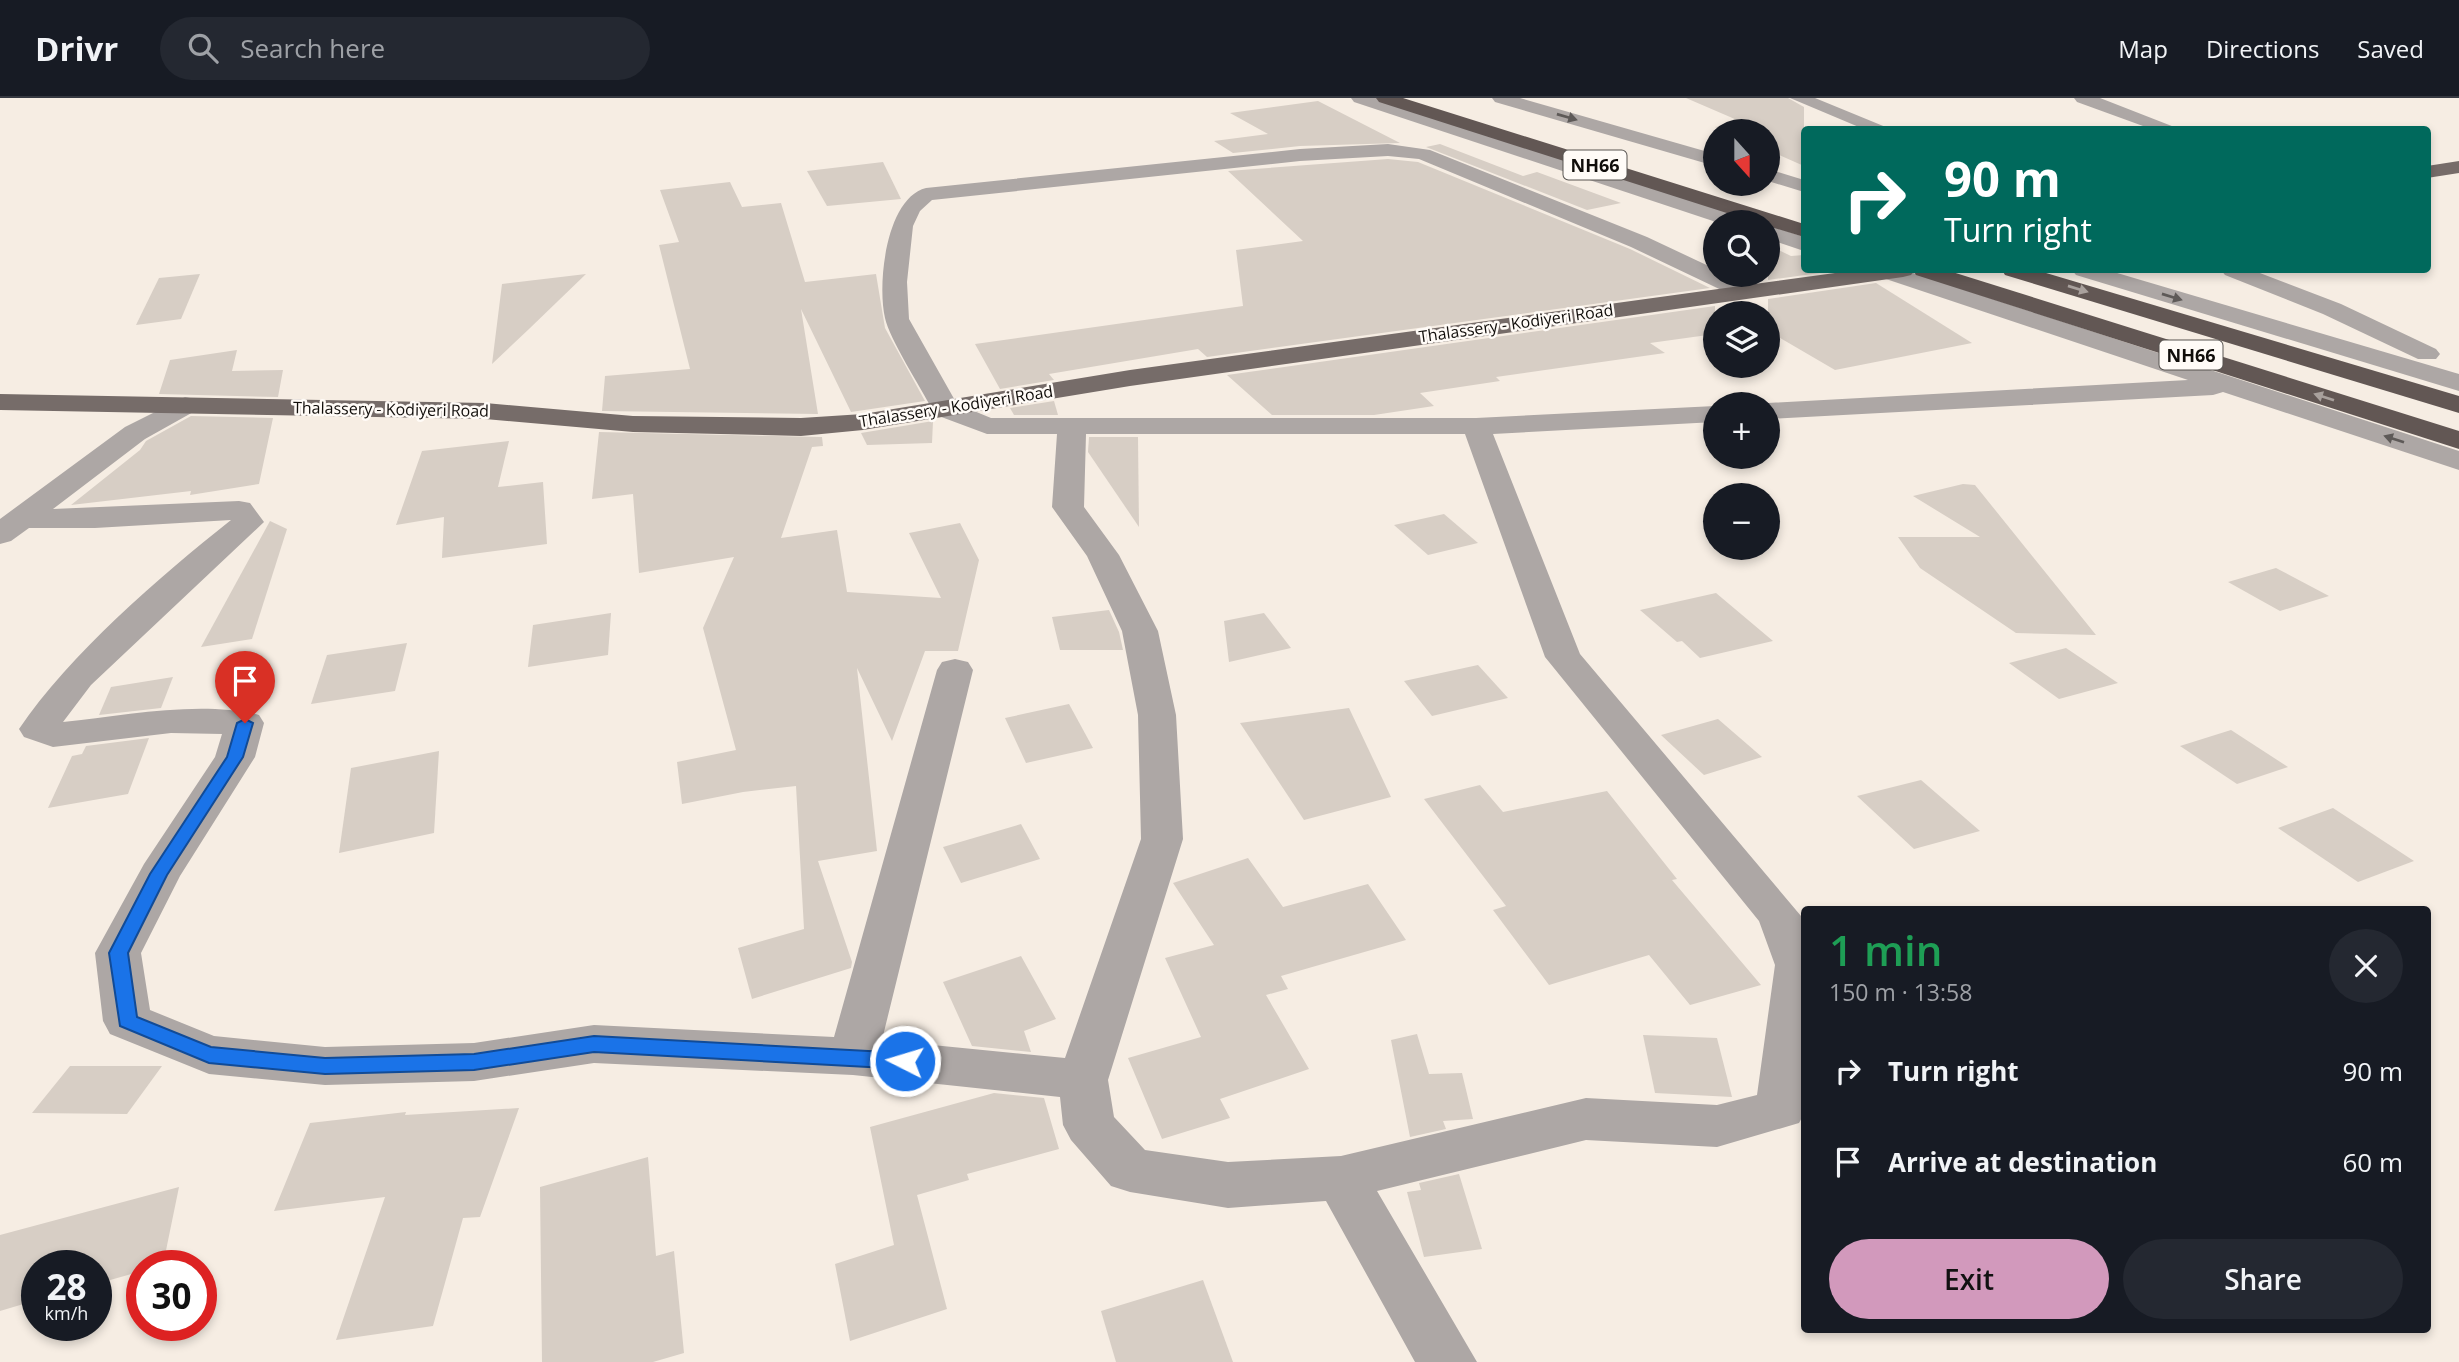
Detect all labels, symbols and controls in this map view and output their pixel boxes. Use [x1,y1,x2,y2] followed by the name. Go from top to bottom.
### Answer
[160,17,650,80] search box
[35,26,118,71] text: Drivr
[184,29,222,67] icon: search
[240,30,385,66] text: Search here
[2118,32,2168,65] text: Map
[2206,32,2319,65] text: Directions
[2357,32,2424,65] text: Saved
[1556,113,1577,123] one-way arrow
[1703,119,1780,196] north arrow
[1703,119,1780,560] map controls
[1944,145,2061,211] text: 90 m
[1564,150,1626,180] road number: NH66
[1829,154,1920,245] icon: right
[1944,208,2092,251] text: Turn right
[1703,210,1780,287] button: search
[2068,285,2089,295] one-way arrow
[2162,292,2183,303] one-way arrow
[1417,298,1615,348] street label: Thalassery - Kodiyeri Road
[1703,301,1780,378] button: layers
[2160,341,2222,370] road number: NH66
[858,380,1054,432] street label: Thalassery - Kodiyeri Road
[2313,391,2334,402] one-way arrow
[1703,392,1780,469] button: +
[293,396,489,422] street label: Thalassery - Kodiyeri Road
[2384,434,2405,444] one-way arrow
[1703,483,1780,560] button: −
[215,651,275,723] pin
[226,662,264,700] icon: arrive
[1829,921,1942,978] text: 1 min
[2329,929,2403,1003] button: close
[1829,976,1972,1008] text: 150 m · 13:58
[868,1024,942,1098] position arrow
[1829,1052,1867,1090] icon: right
[1888,1053,2019,1089] text: Turn right
[2342,1053,2403,1089] text: 90 m
[1829,1143,1867,1181] icon: arrive
[1888,1144,2157,1180] text: Arrive at destination
[2342,1144,2403,1180] text: 60 m
[1829,1239,2109,1319] button: Exit
[2123,1239,2403,1319] button: Share
[126,1250,217,1341] speed limit sign: 30
[46,1263,87,1310] text: 28
[45,1301,88,1325] text: km/h

